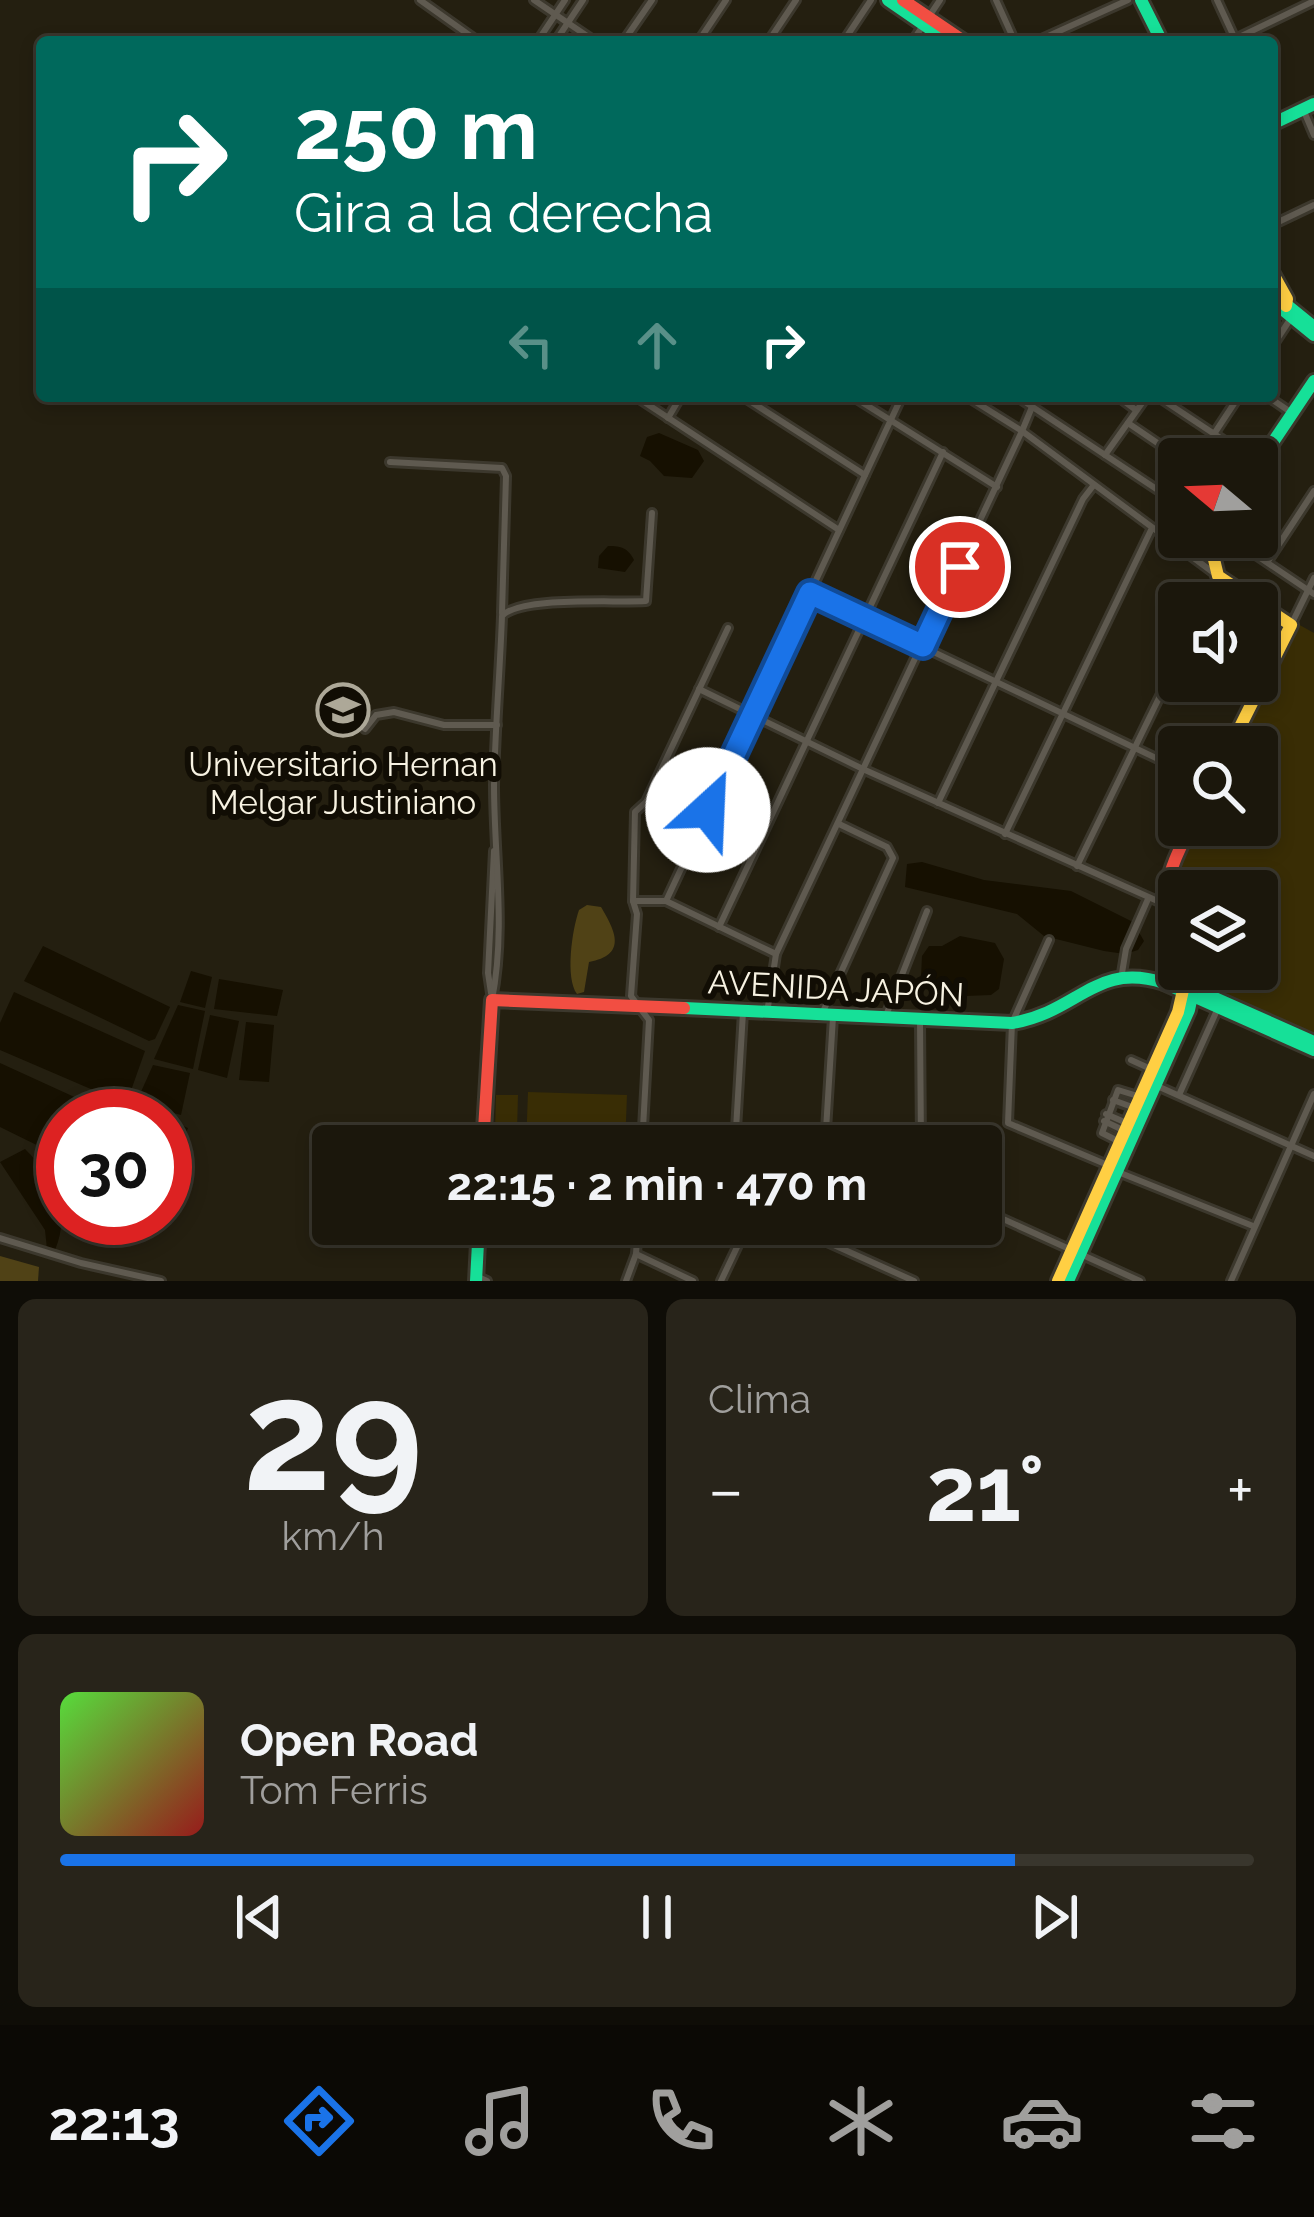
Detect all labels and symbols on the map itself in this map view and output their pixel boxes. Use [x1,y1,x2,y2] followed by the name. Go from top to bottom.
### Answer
[1158,438,1278,558] north arrow
[909,516,1011,618] pin
[315,682,371,738] school or university icon: Universitario Hernan Melgar Justiniano
[188,745,498,822] place label: Universitario Hernan Melgar Justiniano
[645,747,771,873] position arrow
[707,961,965,1015] street label: AVENIDA JAPÓN
[36,1089,192,1245] speed limit sign: 30

